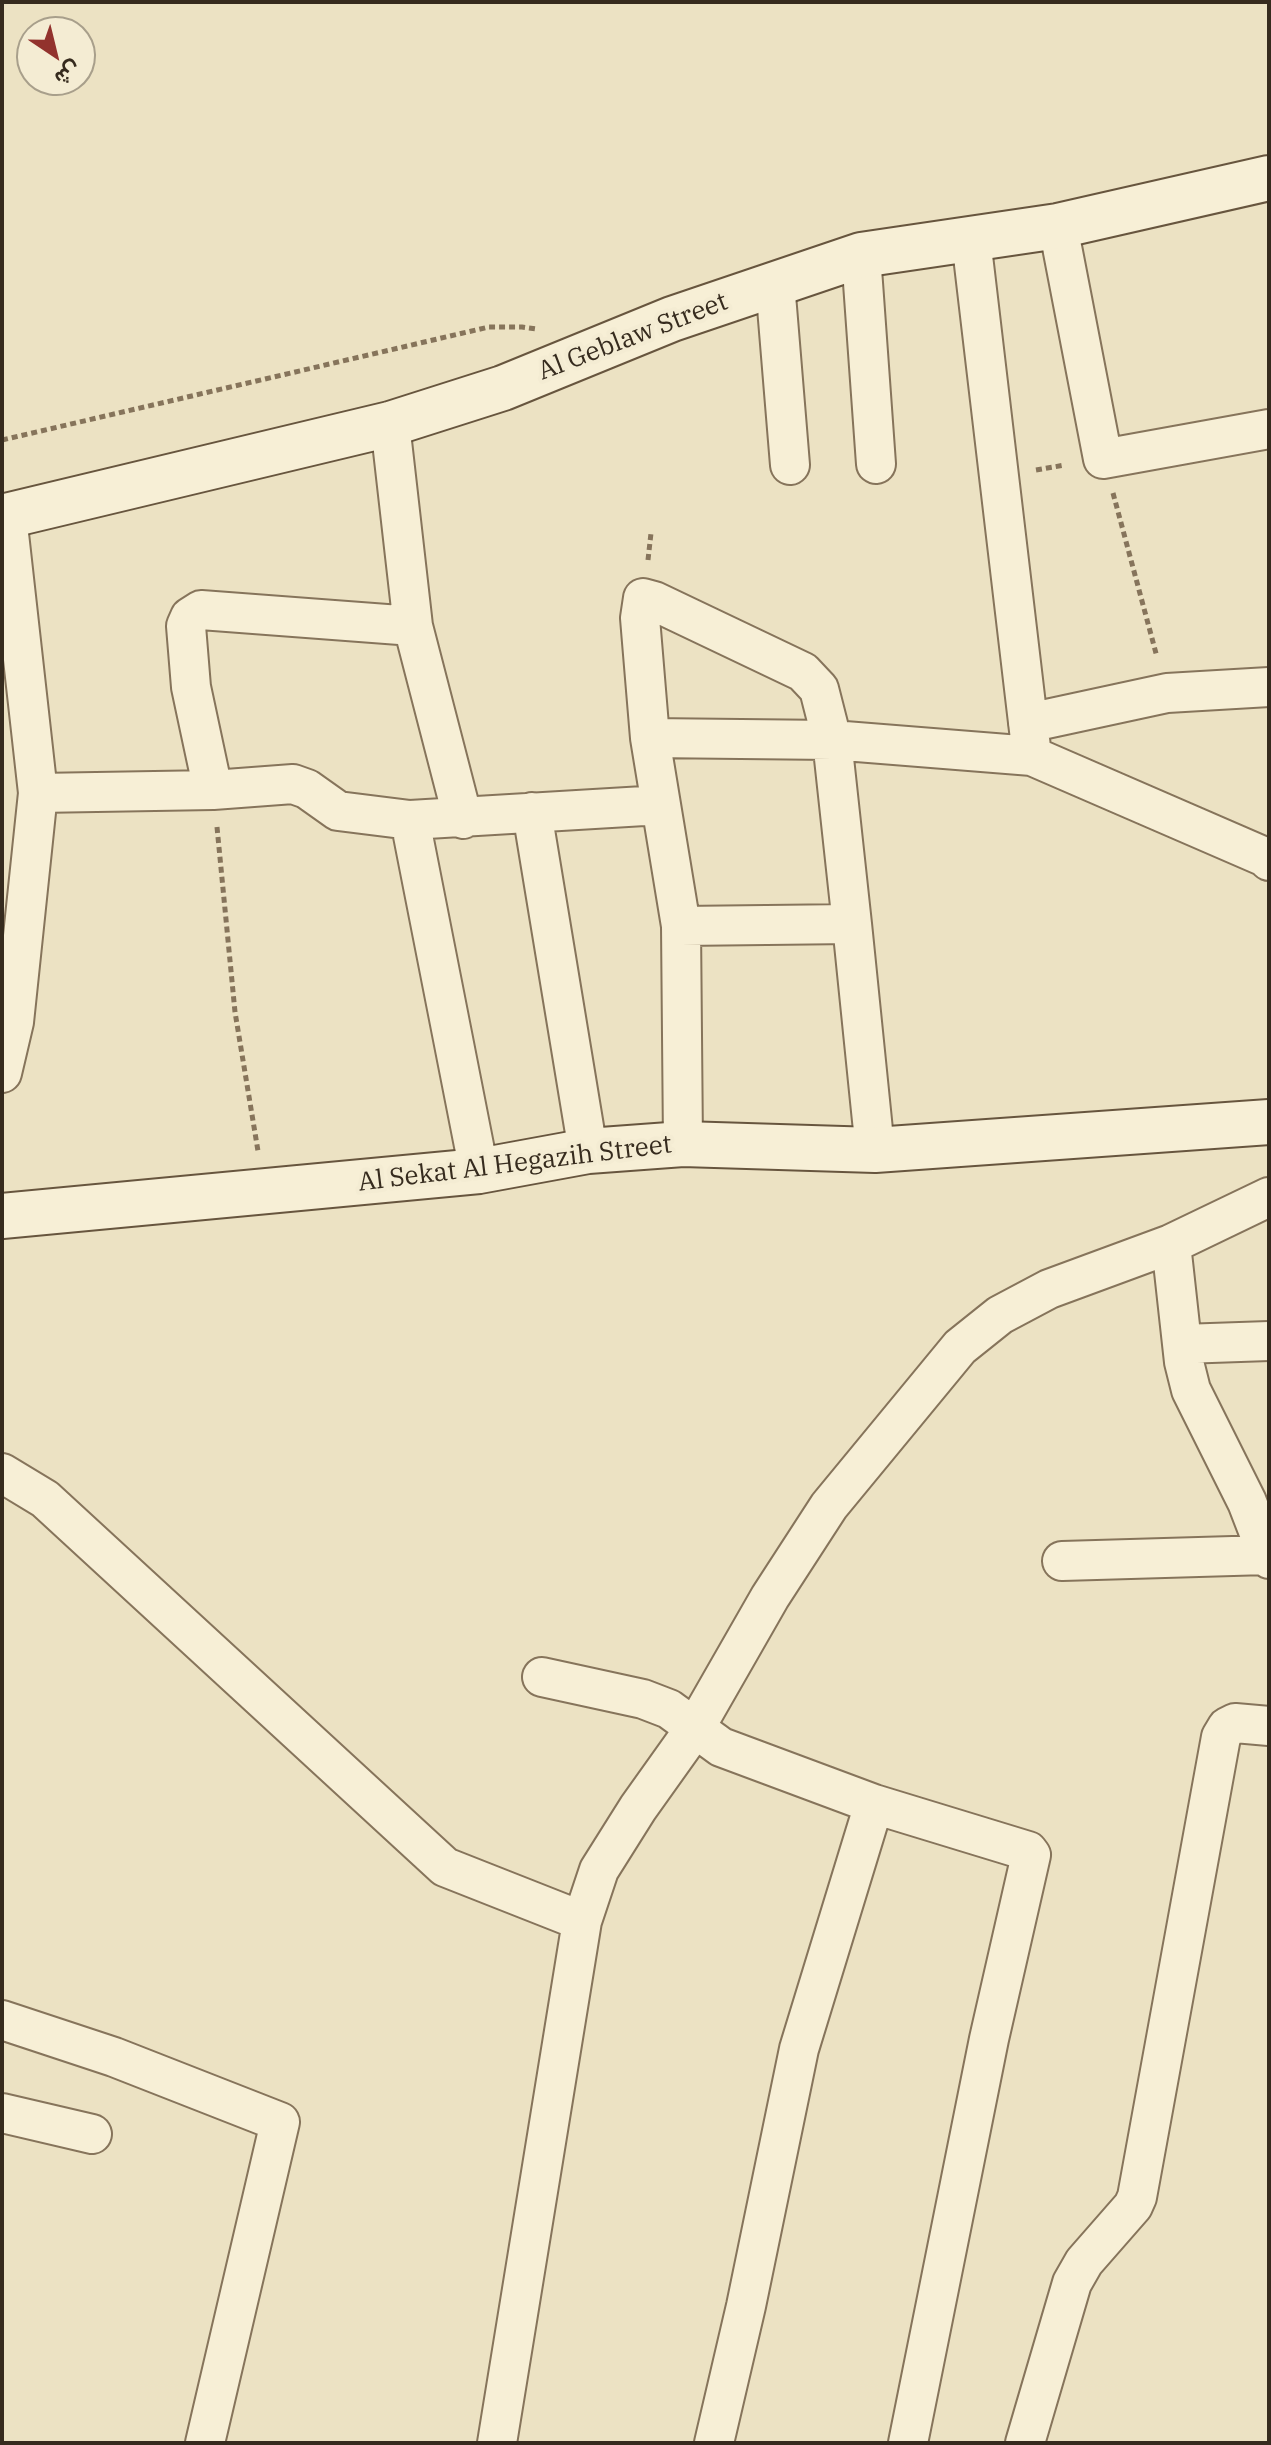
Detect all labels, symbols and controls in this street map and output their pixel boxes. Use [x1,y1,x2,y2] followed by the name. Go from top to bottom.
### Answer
[16,16,96,96] north arrow
[50,55,88,94] text: ش
[534,286,732,388] street label: Al Geblaw Street
[356,1129,674,1199] street label: Al Sekat Al Hegazih Street

